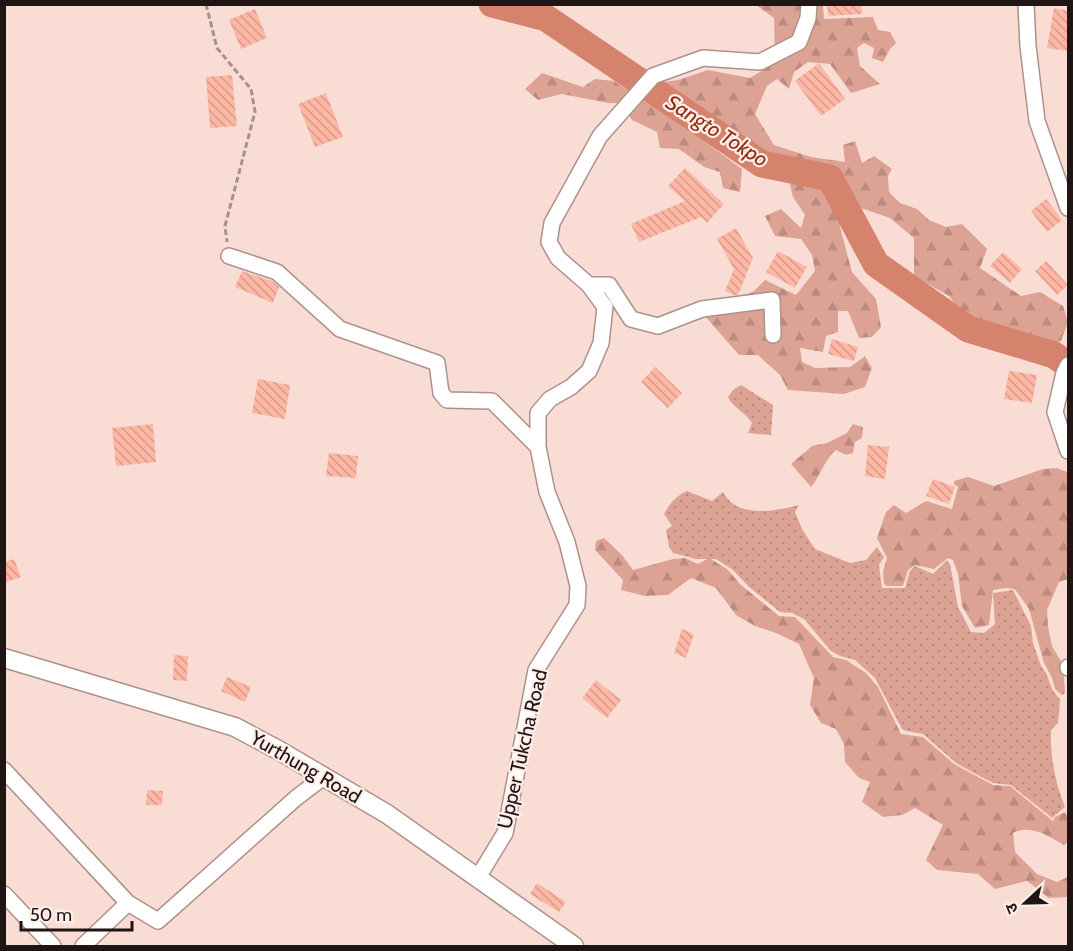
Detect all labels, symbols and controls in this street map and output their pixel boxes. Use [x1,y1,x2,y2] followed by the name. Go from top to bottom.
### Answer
[662,89,773,172] water label: Sangto Tokpo
[492,667,552,831] street label: Upper Tukcha Road
[245,725,366,808] street label: Yurthung Road
[995,873,1055,933] north arrow
[21,894,132,932] scale bar
[1001,900,1022,916] text: उ
[30,904,72,926] text: 50 m

